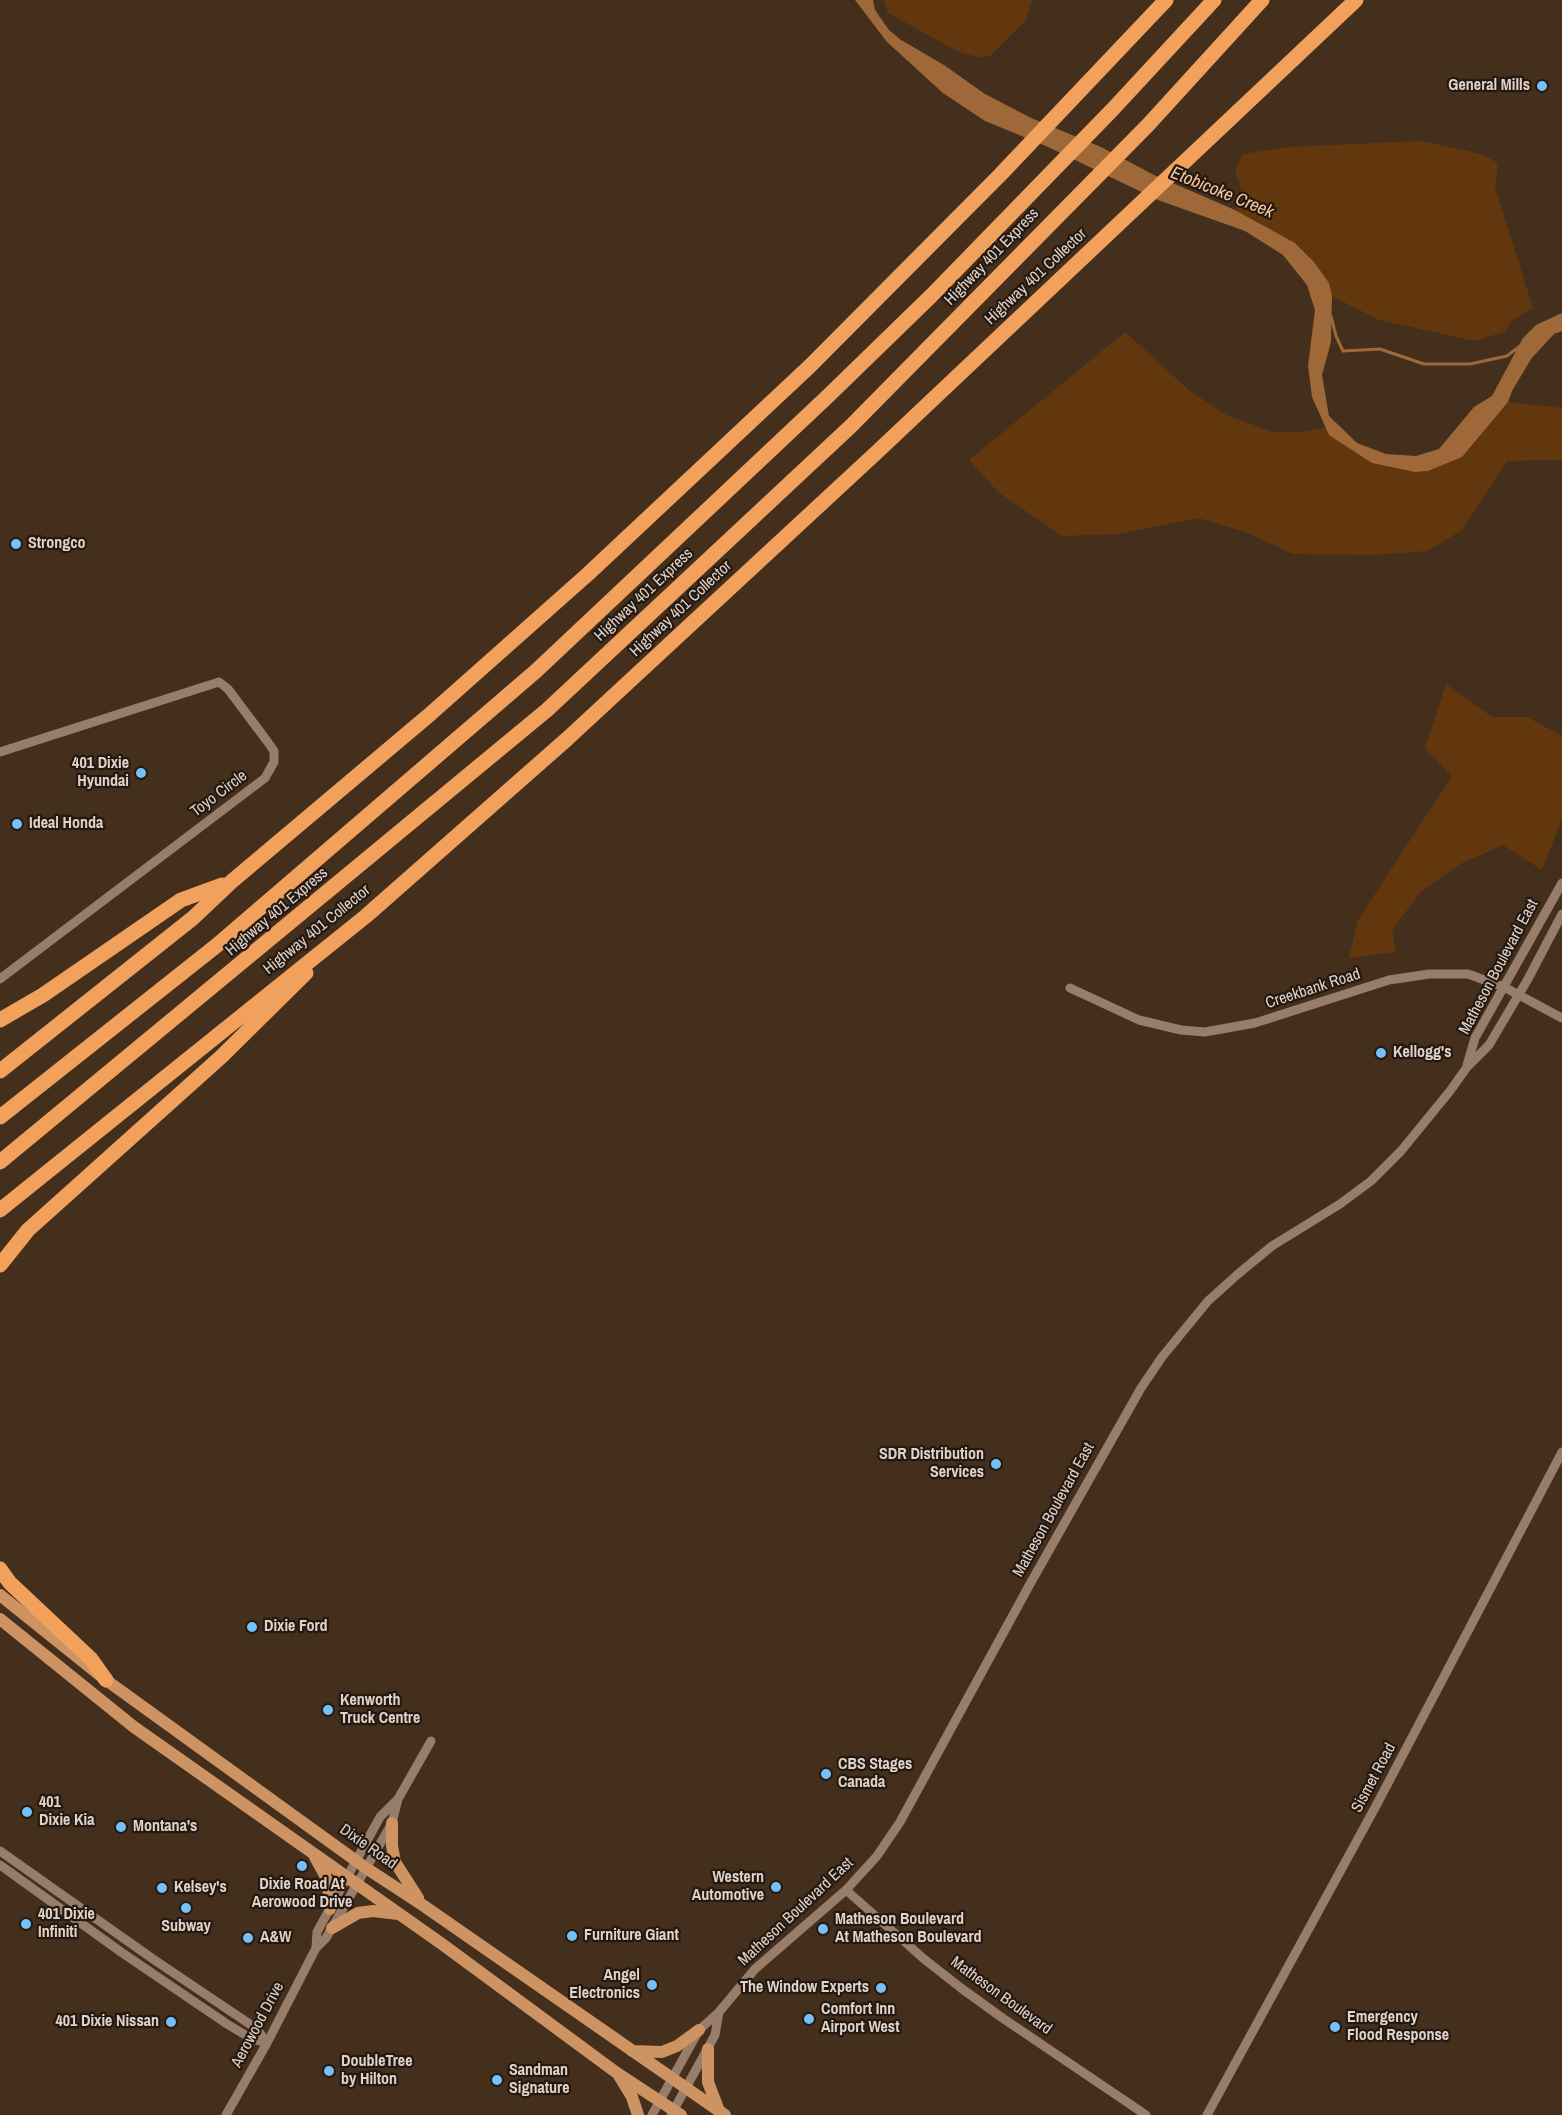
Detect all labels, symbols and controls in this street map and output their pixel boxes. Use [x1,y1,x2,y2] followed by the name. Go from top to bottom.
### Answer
[1448,76,1530,96] place label: General Mills
[1535,79,1549,93] marker: General Mills
[1167,163,1277,223] water label: Etobicoke Creek
[941,204,1043,310] street label: Highway 401 Express
[981,225,1091,329] street label: Highway 401 Collector
[28,534,86,554] place label: Strongco
[9,537,23,551] marker: Strongco
[591,544,697,646] street label: Highway 401 Express
[626,557,736,661] street label: Highway 401 Collector
[72,754,129,792] place label: 401 Dixie Hyundai
[134,766,148,780] marker: 401 Dixie Hyundai
[187,767,251,821] street label: Toyo Circle
[29,814,103,834] place label: Ideal Honda
[10,817,24,831] marker: Ideal Honda
[222,864,332,960] street label: Highway 401 Express
[260,881,374,979] street label: Highway 401 Collector
[1455,896,1543,1038] street label: Matheson Boulevard East
[1263,965,1363,1013] street label: Creekbank Road
[1393,1043,1452,1063] place label: Kellogg's
[1374,1046,1388,1060] marker: Kellogg's
[1009,1440,1099,1580] street label: Matheson Boulevard East
[879,1445,984,1483] place label: SDR Distribution Services
[989,1457,1003,1471] marker: SDR Distribution Services
[264,1617,328,1637] place label: Dixie Ford
[245,1620,259,1634] marker: Dixie Ford
[340,1691,420,1729] place label: Kenworth Truck Centre
[321,1703,335,1717] marker: Kenworth Truck Centre
[1348,1740,1400,1816] street label: Sismet Road
[838,1755,912,1793] place label: CBS Stages Canada
[819,1767,833,1781] marker: CBS Stages Canada
[39,1793,94,1831] place label: 401 Dixie Kia
[20,1805,34,1819] marker: 401 Dixie Kia
[133,1817,197,1837] place label: Montana's
[114,1820,128,1834] marker: Montana's
[336,1820,400,1874] street label: Dixie Road
[735,1854,857,1970] street label: Matheson Boulevard East
[295,1859,309,1873] marker: Dixie Road At Aerowood Drive
[692,1868,764,1906] place label: Western Automotive
[252,1875,352,1913] place label: Dixie Road At Aerowood Drive
[174,1878,227,1898] place label: Kelsey's
[769,1880,783,1894] marker: Western Automotive
[155,1881,169,1895] marker: Kelsey's
[179,1901,193,1915] marker: Subway
[38,1905,95,1943] place label: 401 Dixie Infiniti
[835,1910,982,1948] place label: Matheson Boulevard At Matheson Boulevard
[19,1917,33,1931] marker: 401 Dixie Infiniti
[161,1917,211,1937] place label: Subway
[816,1922,830,1936] marker: Matheson Boulevard At Matheson Boulevard
[584,1926,679,1946] place label: Furniture Giant
[260,1928,291,1948] place label: A&W
[565,1929,579,1943] marker: Furniture Giant
[241,1931,255,1945] marker: A&W
[947,1953,1055,2039] street label: Matheson Boulevard
[569,1966,640,2004] place label: Angel Electronics
[645,1978,659,1992] marker: Angel Electronics
[740,1978,869,1998] place label: The Window Experts
[227,1979,289,2071] street label: Aerowood Drive
[874,1981,888,1995] marker: The Window Experts
[821,2000,899,2038] place label: Comfort Inn Airport West
[1347,2008,1449,2046] place label: Emergency Flood Response
[55,2012,159,2032] place label: 401 Dixie Nissan
[802,2012,816,2026] marker: Comfort Inn Airport West
[164,2015,178,2029] marker: 401 Dixie Nissan
[1328,2020,1342,2034] marker: Emergency Flood Response
[341,2052,412,2090] place label: DoubleTree by Hilton
[509,2061,570,2099] place label: Sandman Signature
[322,2064,336,2078] marker: DoubleTree by Hilton
[490,2073,504,2087] marker: Sandman Signature

